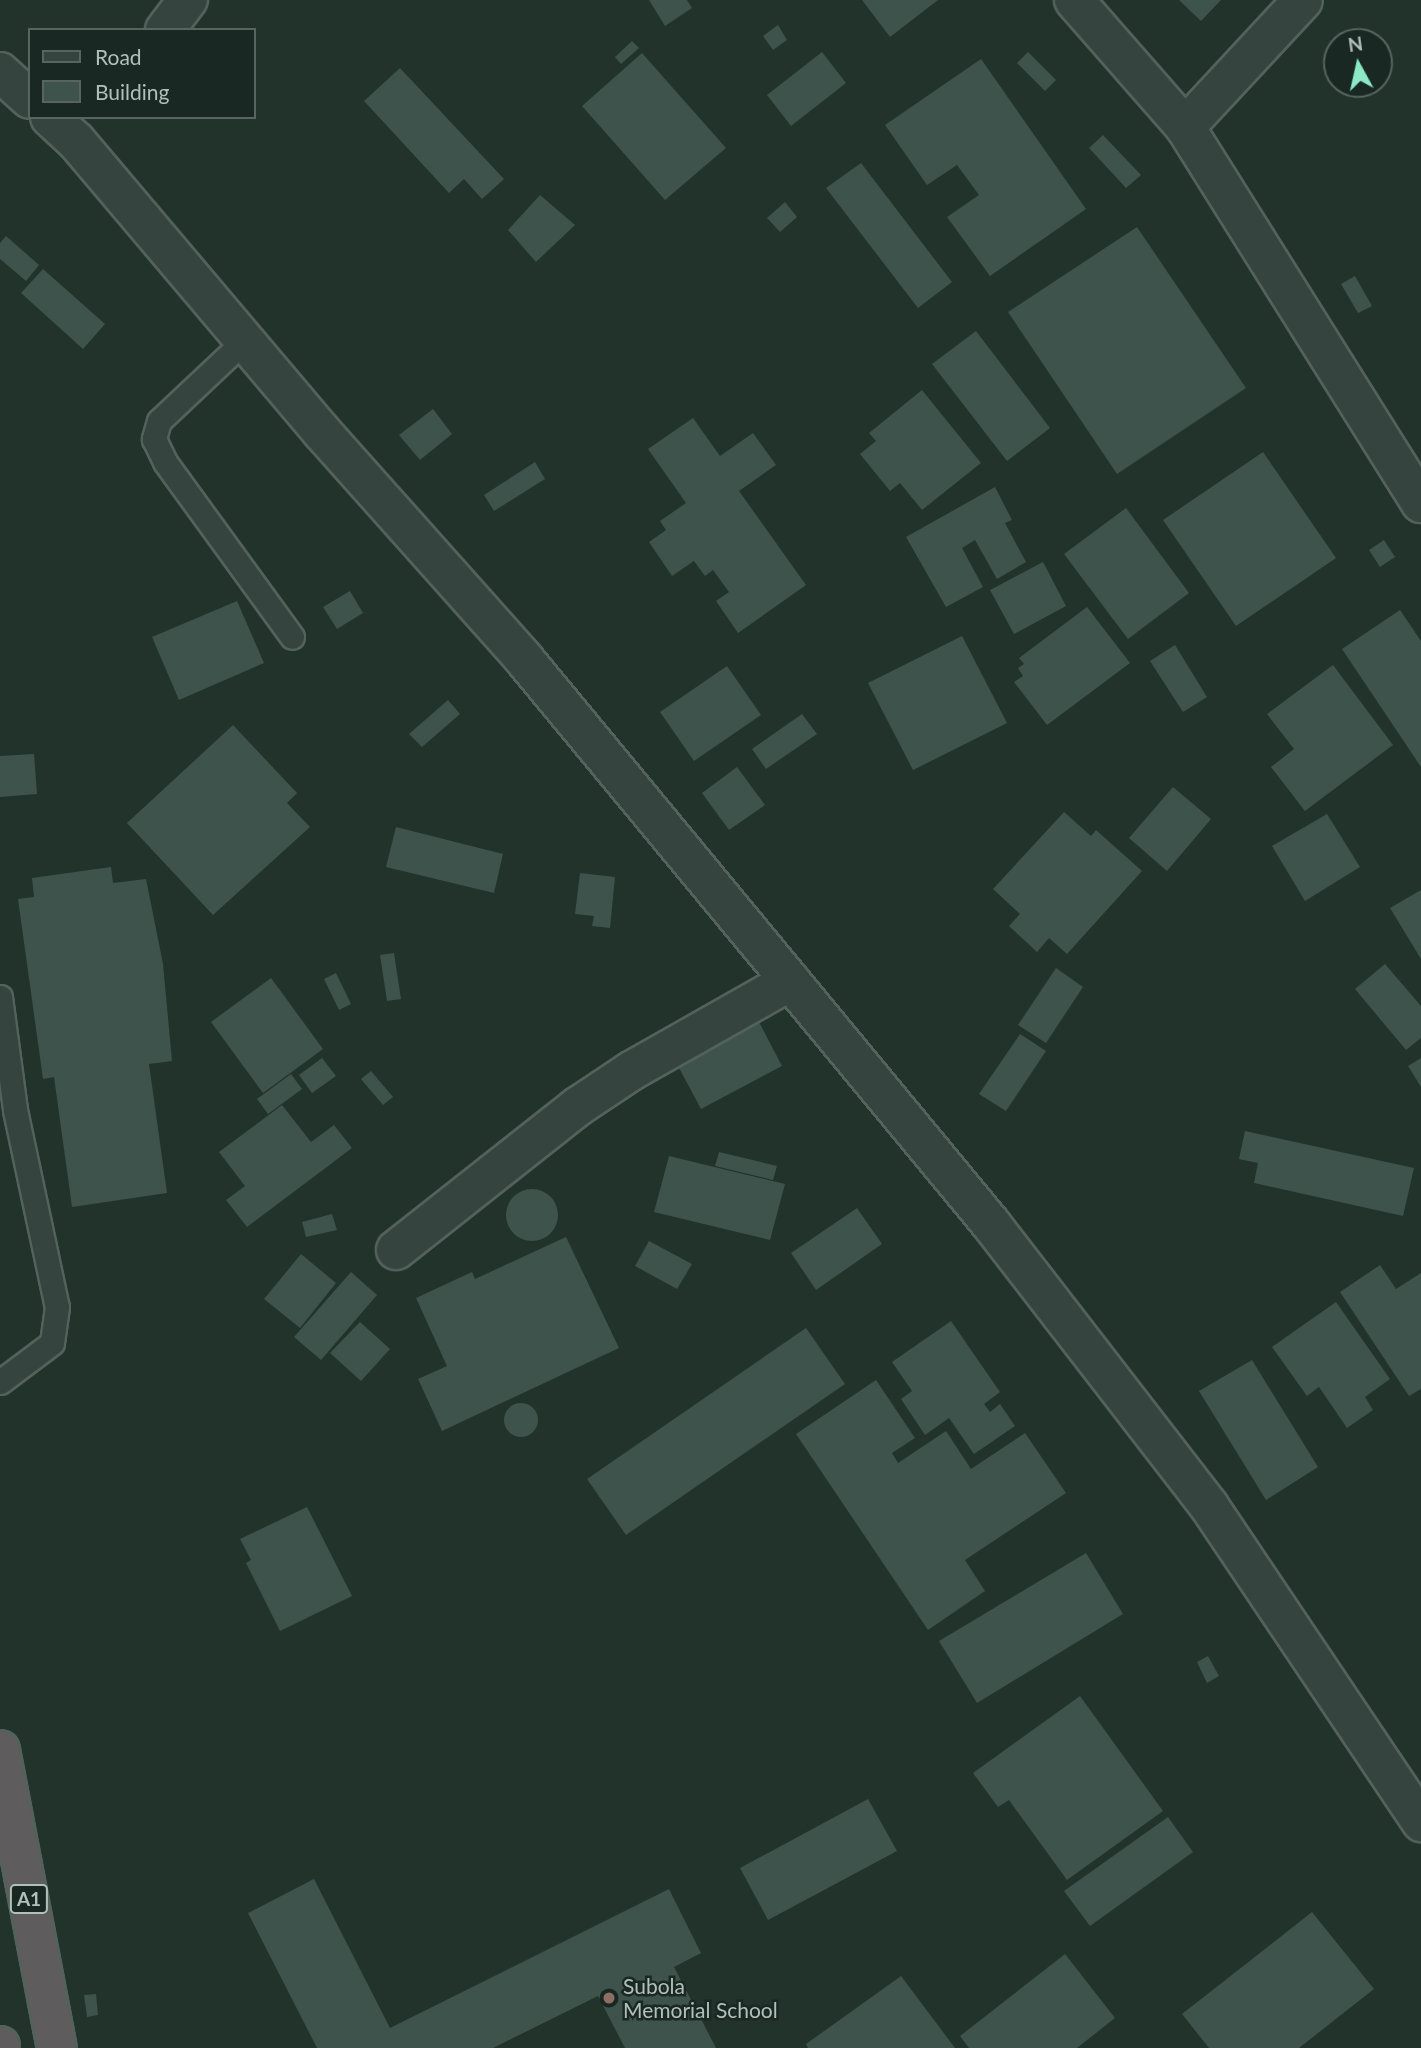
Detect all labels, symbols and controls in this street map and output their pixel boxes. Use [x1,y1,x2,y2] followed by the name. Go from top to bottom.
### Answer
[28,28,256,119] legend
[1323,28,1393,98] north arrow
[1346,31,1364,56] text: N
[95,44,142,69] text: Road
[95,79,170,104] text: Building
[10,1884,48,1914] road number: A1
[623,1973,778,2023] place label: Subola Memorial School
[601,1990,617,2006] marker: Subola Memorial School

